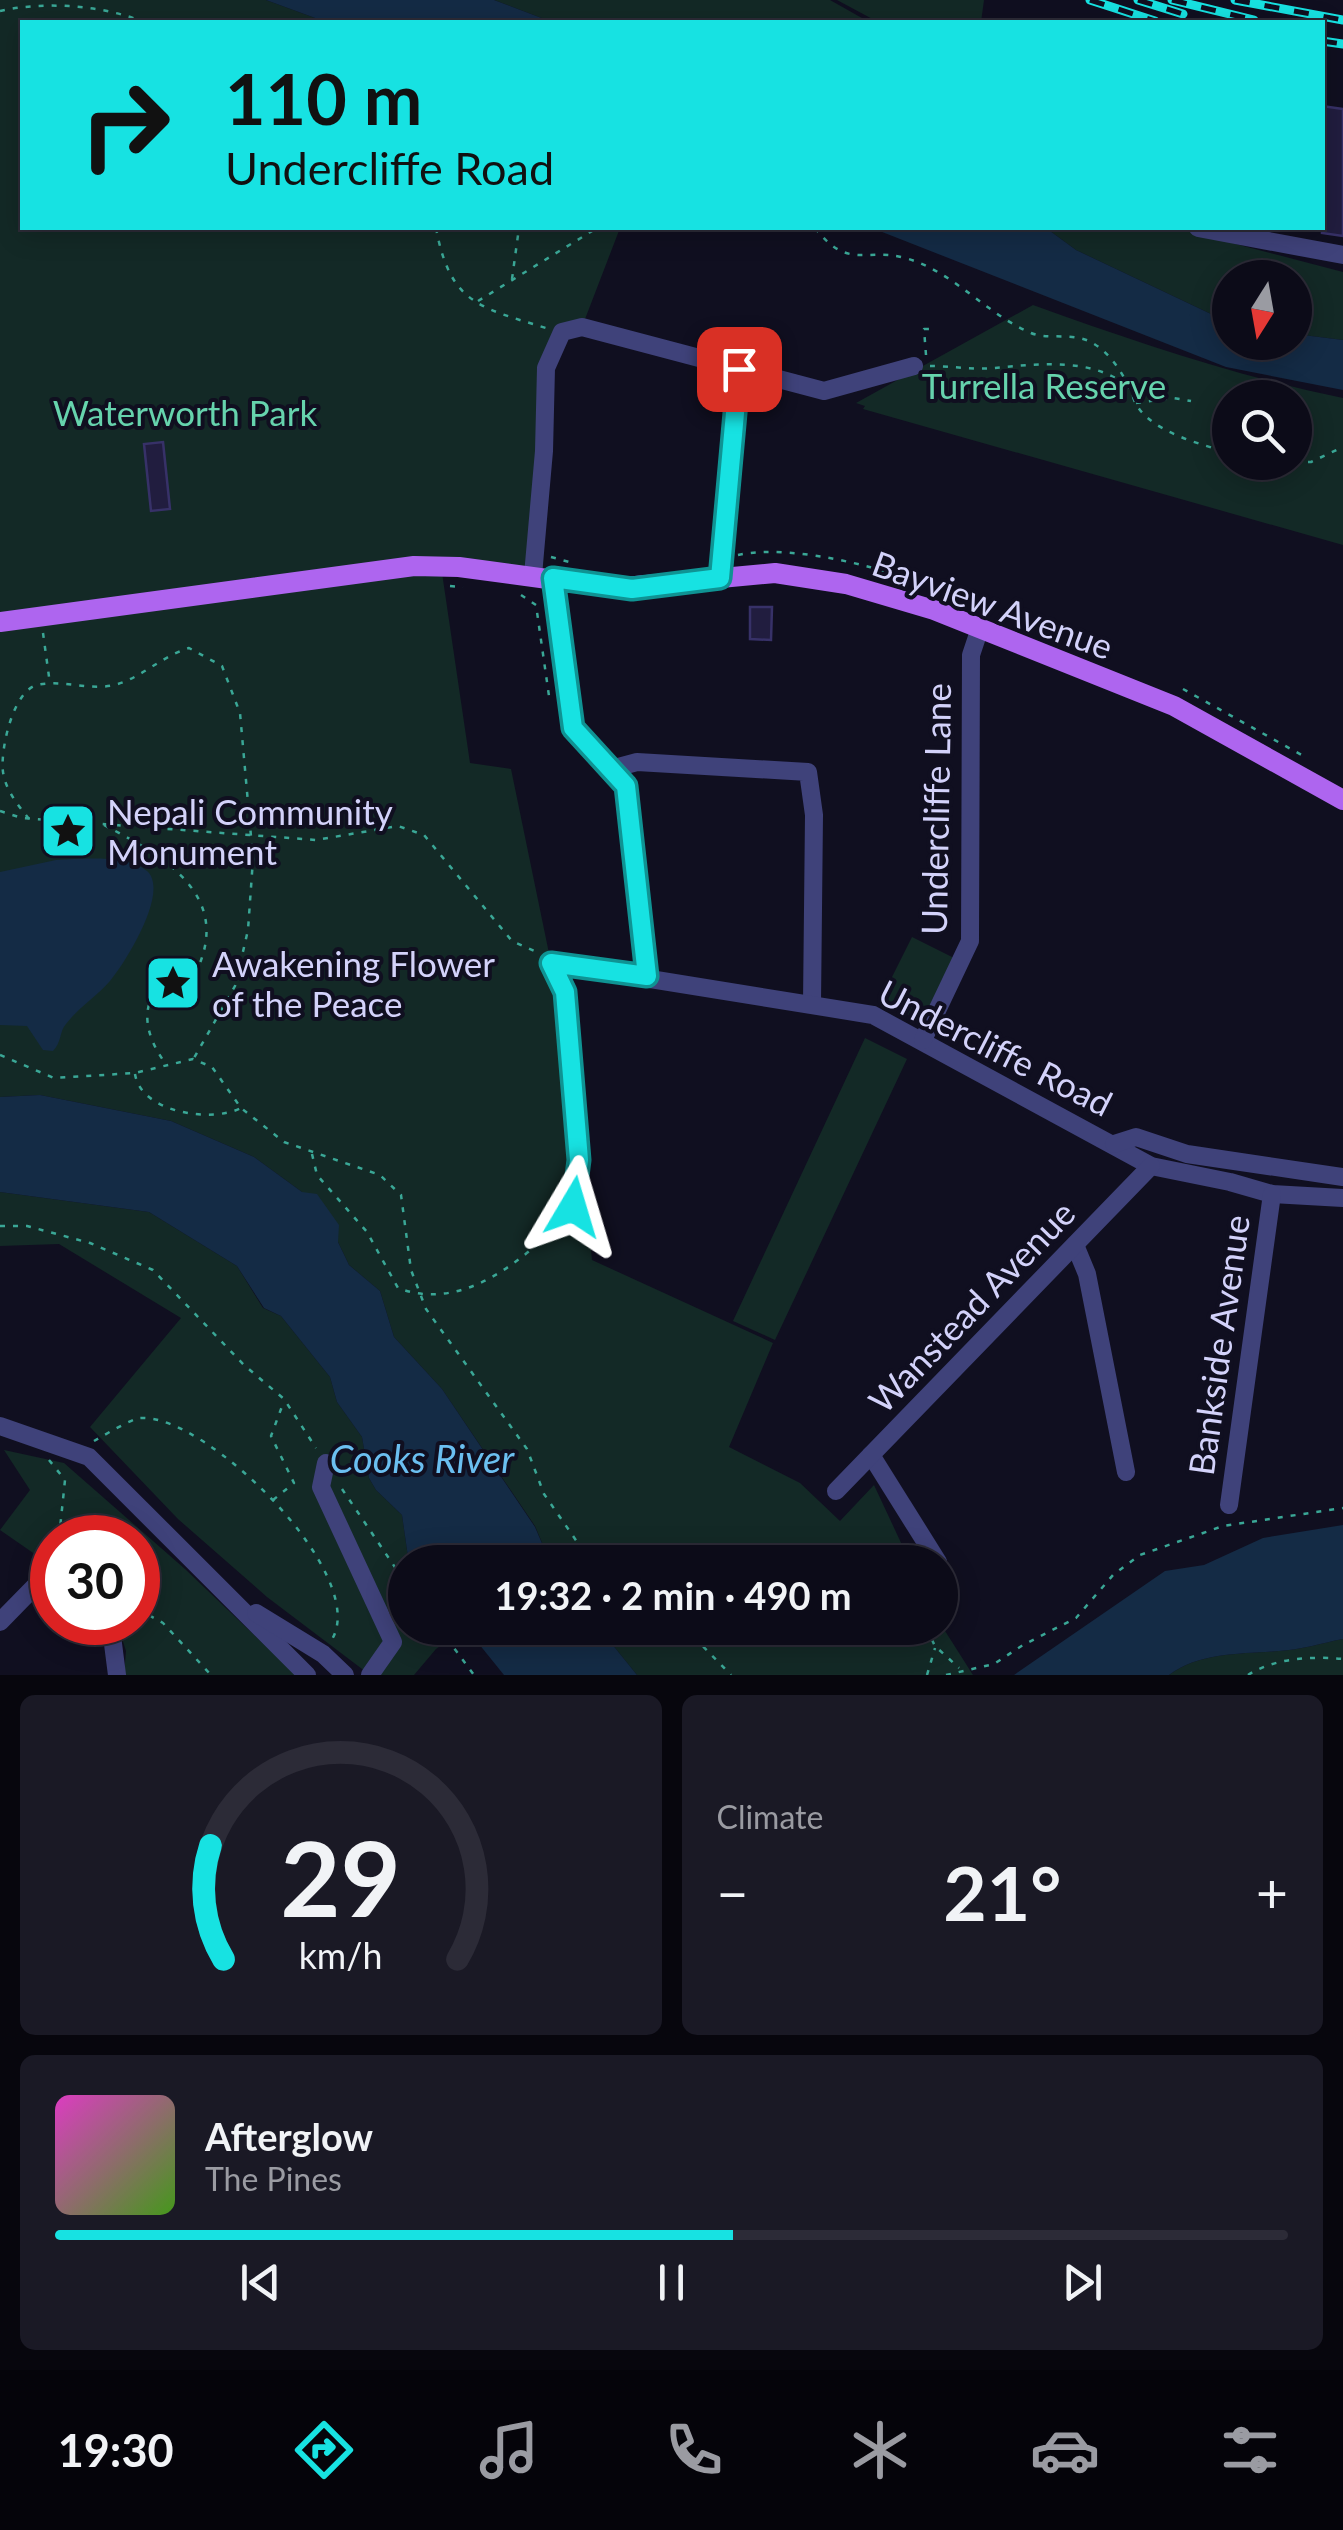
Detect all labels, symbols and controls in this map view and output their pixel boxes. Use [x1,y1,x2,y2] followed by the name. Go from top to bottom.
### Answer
[225,56,422,140] text: 110 m
[60,60,190,190] icon: right
[225,141,554,195] text: Undercliffe Road
[1212,260,1312,360] north arrow
[1212,260,1312,480] map controls
[697,327,782,412] pin
[712,342,767,397] icon: arrive
[922,364,1166,406] park label: Turrella Reserve
[1212,380,1312,480] button: search
[53,391,317,433] park label: Waterworth Park
[867,541,1119,667] street label: Bayview Avenue
[912,683,958,935] street label: Undercliffe Lane
[107,790,393,872] place label: Nepali Community Monument
[38,801,98,861] place icon: Nepali Community Monument
[212,942,495,1024] place label: Awakening Flower of the Peace
[143,953,203,1013] place icon: Awakening Flower of the Peace
[872,970,1120,1124] street label: Undercliffe Road
[521,1155,625,1259] position arrow
[859,1191,1083,1421] street label: Wanstead Avenue
[1179,1212,1257,1478] street label: Bankside Avenue
[330,1435,515,1481] water label: Cooks River
[30,1515,160,1645] speed limit sign: 30
[494,1572,852,1618] text: 19:32 · 2 min · 490 m
[717,1797,823,1836] text: Climate
[280,1814,401,1939] text: 29
[943,1847,1061,1937] text: 21°
[717,1859,748,1925] text: −
[1256,1859,1288,1925] text: +
[299,1934,383,1977] text: km/h
[205,2113,373,2159] text: Afterglow
[205,2159,342,2198] text: The Pines
[233,2255,288,2310] icon: previous
[644,2255,699,2310] icon: pause
[1055,2255,1110,2310] icon: next
[289,2415,359,2485] icon: directions
[474,2415,544,2485] icon: music
[659,2415,729,2485] icon: phone
[845,2415,915,2485] icon: climate
[1030,2415,1100,2485] icon: car
[1215,2415,1285,2485] icon: filters
[58,2423,174,2477] text: 19:30

